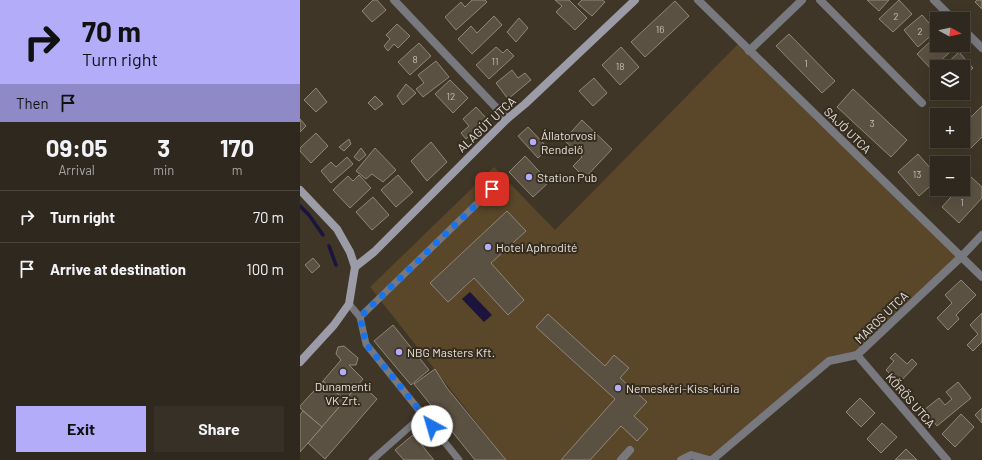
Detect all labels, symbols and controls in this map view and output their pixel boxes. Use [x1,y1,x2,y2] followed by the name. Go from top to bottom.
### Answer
[893,10,899,22] house number: 2
[930,12,970,52] north arrow
[930,12,970,196] map controls
[82,14,141,48] text: 70 m
[16,16,68,68] icon: right
[656,23,664,35] house number: 16
[917,25,923,37] house number: 2
[82,48,158,70] text: Turn right
[412,53,418,65] house number: 8
[491,55,499,67] house number: 11
[804,57,808,69] house number: 1
[616,60,624,72] house number: 18
[930,60,970,100] button: layers
[447,90,455,102] house number: 12
[57,92,79,114] icon: arrive
[454,93,518,155] street label: ALAGÚT UTCA
[16,94,49,112] text: Then
[822,104,874,156] street label: SAJÓ UTCA
[930,108,970,148] button: +
[869,117,875,129] house number: 3
[541,128,596,156] place label: Állatorvosi Rendelő
[46,133,108,162] text: 09:05
[157,133,170,162] text: 3
[220,133,254,162] text: 170
[528,137,538,147] marker: Állatorvosi Rendelő
[930,156,970,196] button: −
[58,162,95,178] text: Arrival
[153,162,174,178] text: min
[232,162,243,178] text: m
[913,168,921,180] house number: 13
[537,170,597,184] place label: Station Pub
[475,172,509,206] pin
[524,172,534,182] marker: Station Pub
[481,178,503,200] icon: arrive
[960,196,964,208] house number: 1
[16,206,38,228] icon: right
[50,208,115,226] text: Turn right
[253,208,284,226] text: 70 m
[496,240,577,254] place label: Hotel Aphrodité
[483,242,493,252] marker: Hotel Aphrodité
[16,258,38,280] icon: arrive
[50,260,186,278] text: Arrive at destination
[246,260,284,278] text: 100 m
[851,288,911,346] street label: MAROS UTCA
[407,345,495,359] place label: NBG Masters Kft.
[394,347,404,357] marker: NBG Masters Kft.
[338,367,348,377] marker: Dunamenti VK Zrt.
[884,370,938,430] street label: KŐRÖS UTCA
[315,379,371,407] place label: Dunamenti VK Zrt.
[626,381,739,395] place label: Nemeskéri-Kiss-kúria
[613,383,623,393] marker: Nemeskéri-Kiss-kúria
[411,405,453,447] position arrow
[16,406,146,452] button: Exit
[154,406,284,452] button: Share

